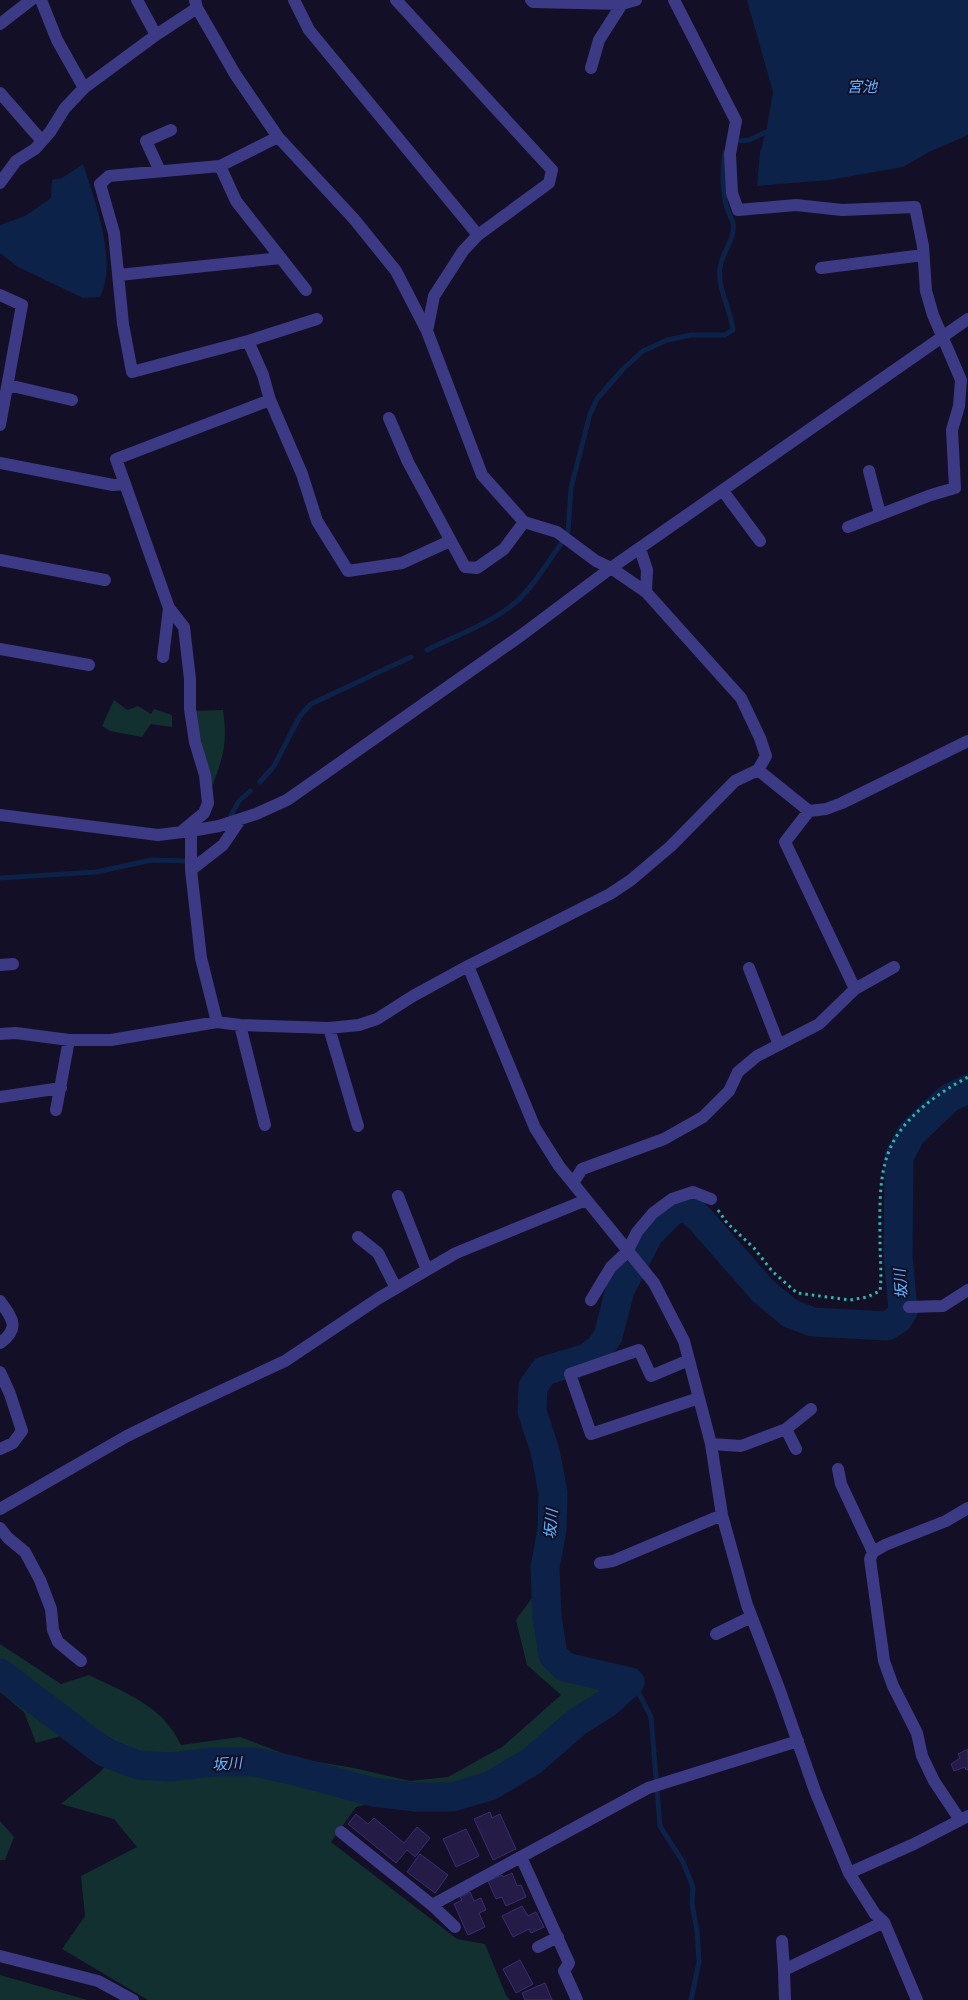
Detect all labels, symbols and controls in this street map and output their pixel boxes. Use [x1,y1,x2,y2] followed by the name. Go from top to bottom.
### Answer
[847,78,879,96] water label: 宮池
[891,1266,911,1300] water label: 坂川
[541,1506,561,1540] water label: 坂川
[211,1754,245,1774] water label: 坂川

